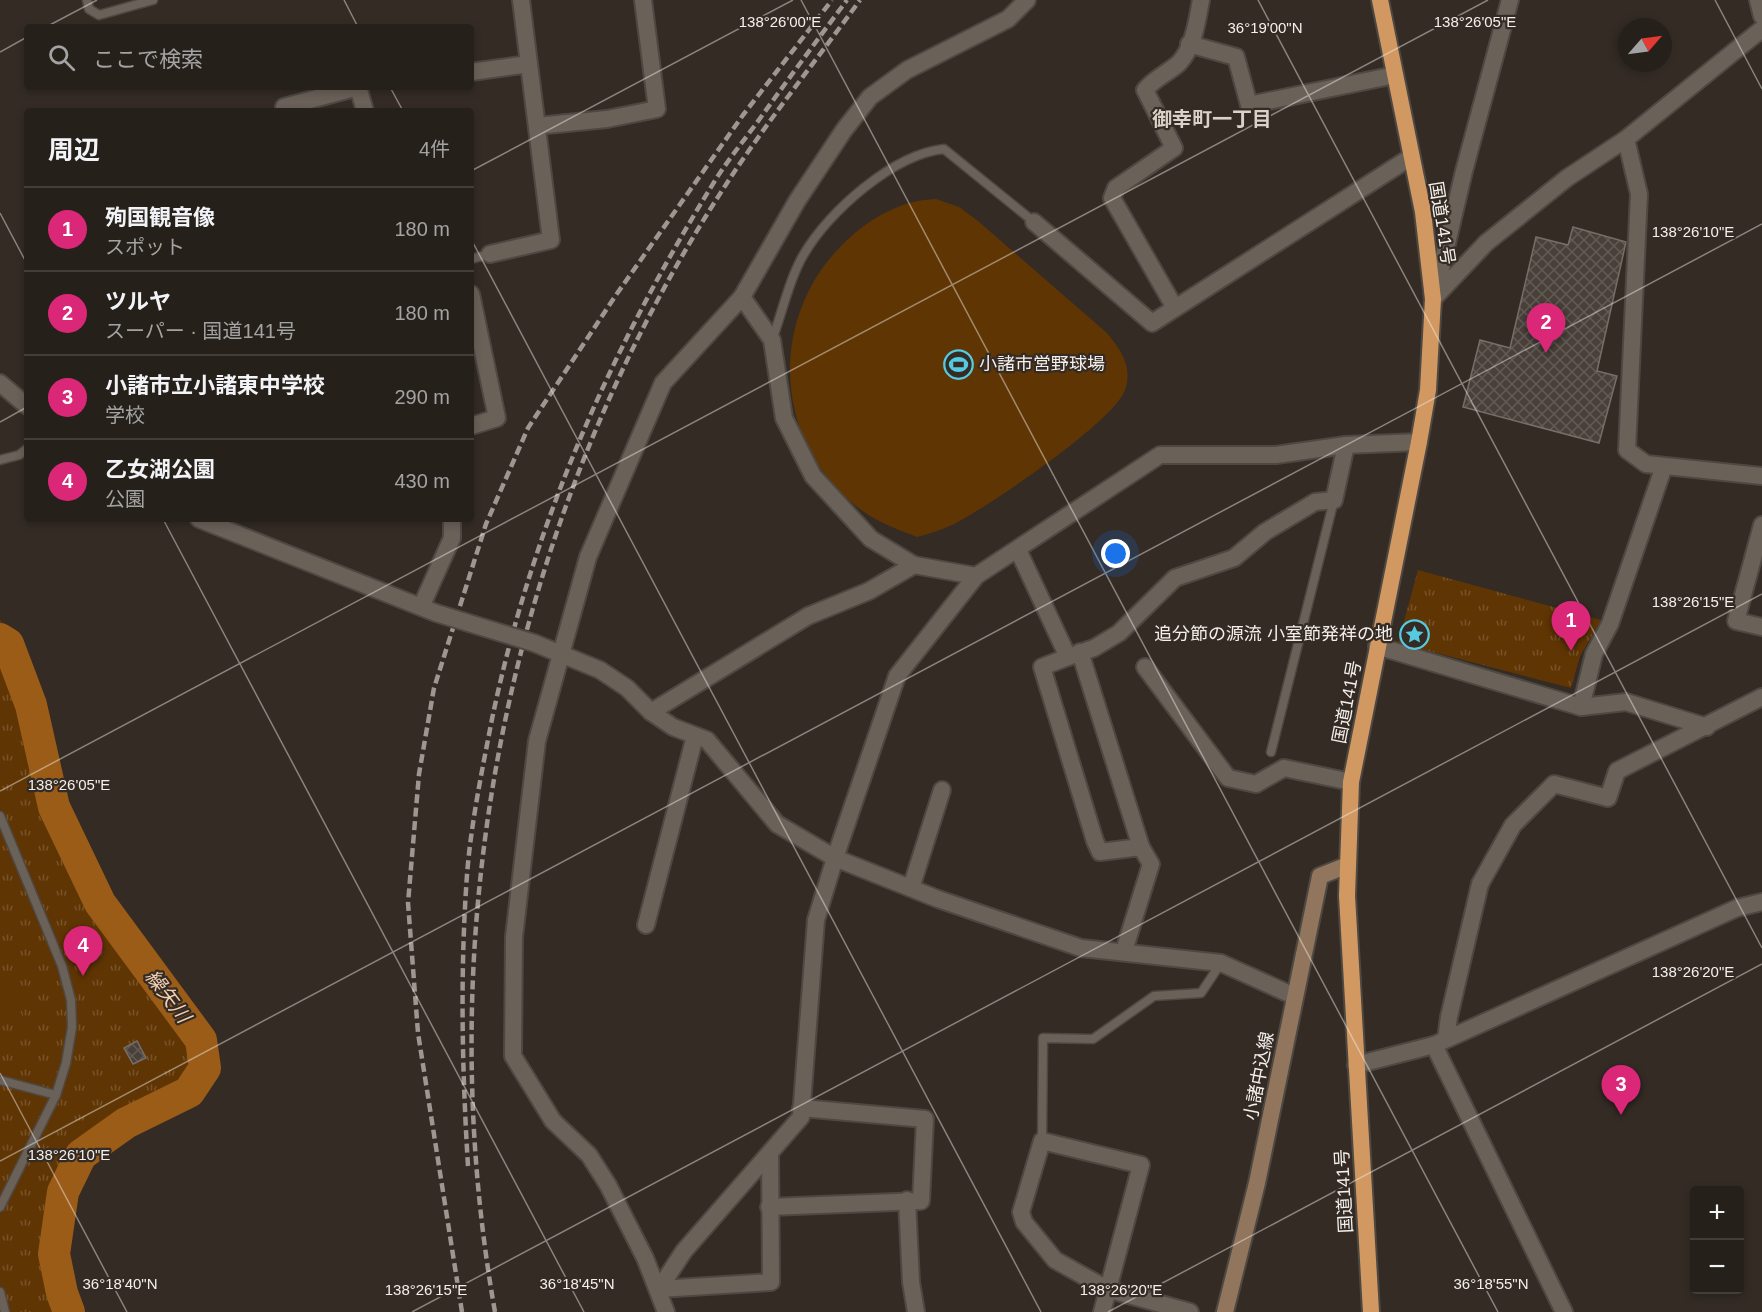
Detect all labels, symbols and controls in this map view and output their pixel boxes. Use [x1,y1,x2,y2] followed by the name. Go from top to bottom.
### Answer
[739,13,821,30] text: 138°26'00"E
[1434,13,1516,30] text: 138°26'05"E
[1618,18,1672,72] north arrow
[1227,19,1303,36] text: 36°19'00"N
[24,24,474,90] search box
[45,41,78,74] icon: search
[93,47,203,72] text: ここで検索
[1152,108,1272,130] district label: 御幸町一丁目
[48,135,100,165] text: 周辺
[419,138,450,160] text: 4件
[1426,180,1458,266] street label: 国道141号
[105,205,215,230] text: 殉国観音像
[62,218,73,240] text: 1
[394,218,450,240] text: 180 m
[1652,223,1734,240] text: 138°26'10"E
[105,236,185,258] text: スポット
[105,289,171,314] text: ツルヤ
[62,302,73,324] text: 2
[394,302,450,324] text: 180 m
[1526,304,1566,353] pin: 2
[105,320,296,342] text: スーパー · 国道141号
[942,348,974,380] sports icon: 小諸市営野球場
[979,354,1105,374] place label: 小諸市営野球場
[105,373,325,398] text: 小諸市立小諸東中学校
[62,386,73,408] text: 3
[394,386,450,408] text: 290 m
[105,404,145,426] text: 学校
[105,457,215,482] text: 乙女湖公園
[62,470,73,492] text: 4
[394,470,450,492] text: 430 m
[105,488,145,510] text: 公園
[1101,539,1130,568] your location
[1652,593,1734,610] text: 138°26'15"E
[1552,602,1590,651] pin: 1
[1398,618,1430,650] place icon: 追分節の源流 小室節発祥の地
[1154,624,1393,644] place label: 追分節の源流 小室節発祥の地
[1329,659,1365,745] street label: 国道141号
[28,776,110,793] text: 138°26'05"E
[64,926,103,976] pin: 4
[1652,963,1734,980] text: 138°26'20"E
[141,965,196,1028] water label: 繰矢川
[1241,1030,1277,1122] street label: 小諸中込線
[1602,1066,1640,1115] pin: 3
[28,1146,110,1163] text: 138°26'10"E
[1332,1149,1356,1233] street label: 国道141号
[1690,1186,1744,1294] map controls
[1690,1186,1744,1240] button: +
[1690,1240,1744,1294] button: −
[82,1275,158,1292] text: 36°18'40"N
[539,1275,615,1292] text: 36°18'45"N
[1453,1275,1529,1292] text: 36°18'55"N
[385,1281,467,1298] text: 138°26'15"E
[1080,1281,1162,1298] text: 138°26'20"E

